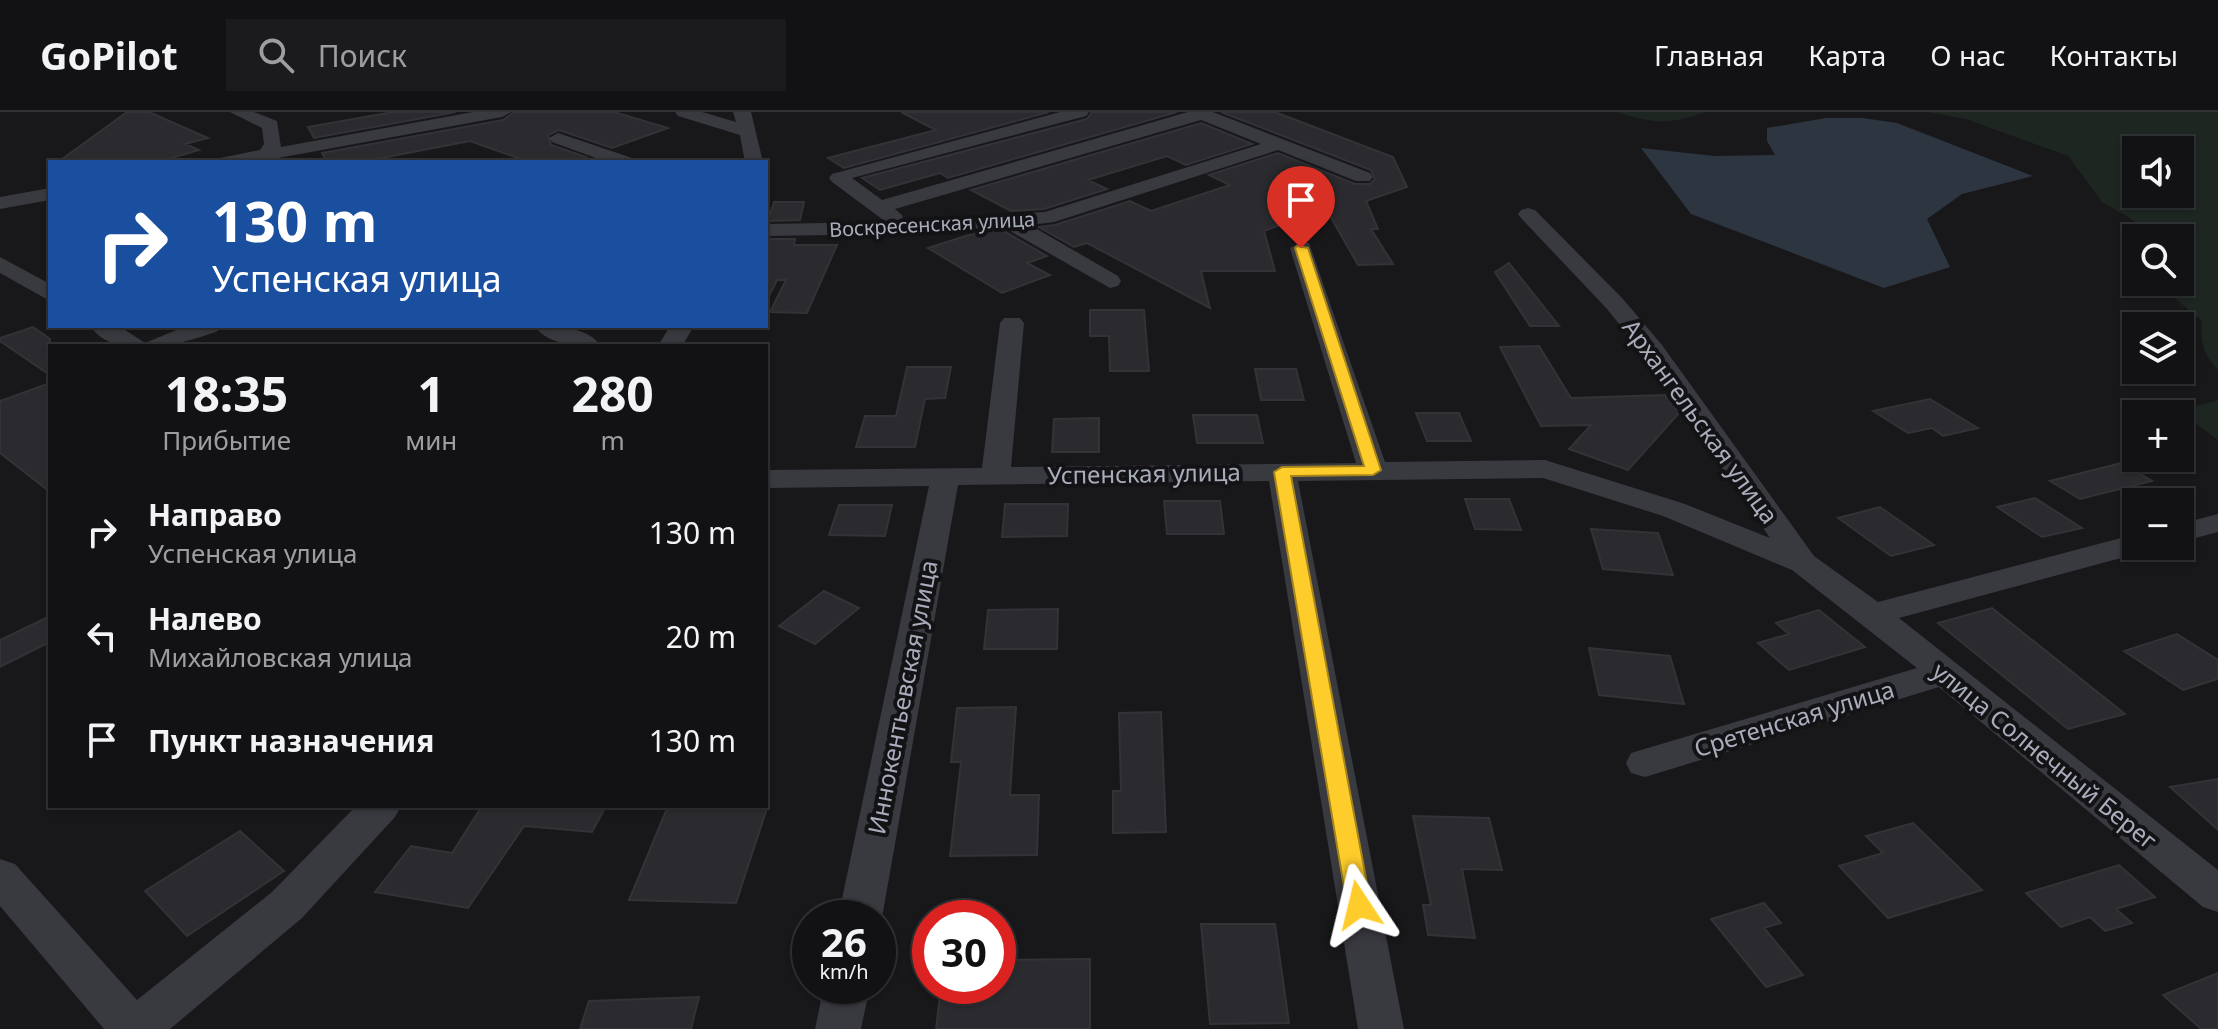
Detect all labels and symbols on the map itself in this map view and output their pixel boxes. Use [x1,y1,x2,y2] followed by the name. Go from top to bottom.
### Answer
[1267,166,1335,248] pin
[828,205,1036,243] street label: Воскресенская улица
[1615,312,1787,530] street label: Архангельская улица
[1047,455,1241,491] street label: Успенская улица
[859,557,945,837] street label: Иннокентьевская улица
[1926,654,2165,856] street label: улица Солнечный Берег
[1690,672,1898,764] street label: Сретенская улица
[1317,863,1401,947] position arrow
[912,900,1016,1004] speed limit sign: 30

